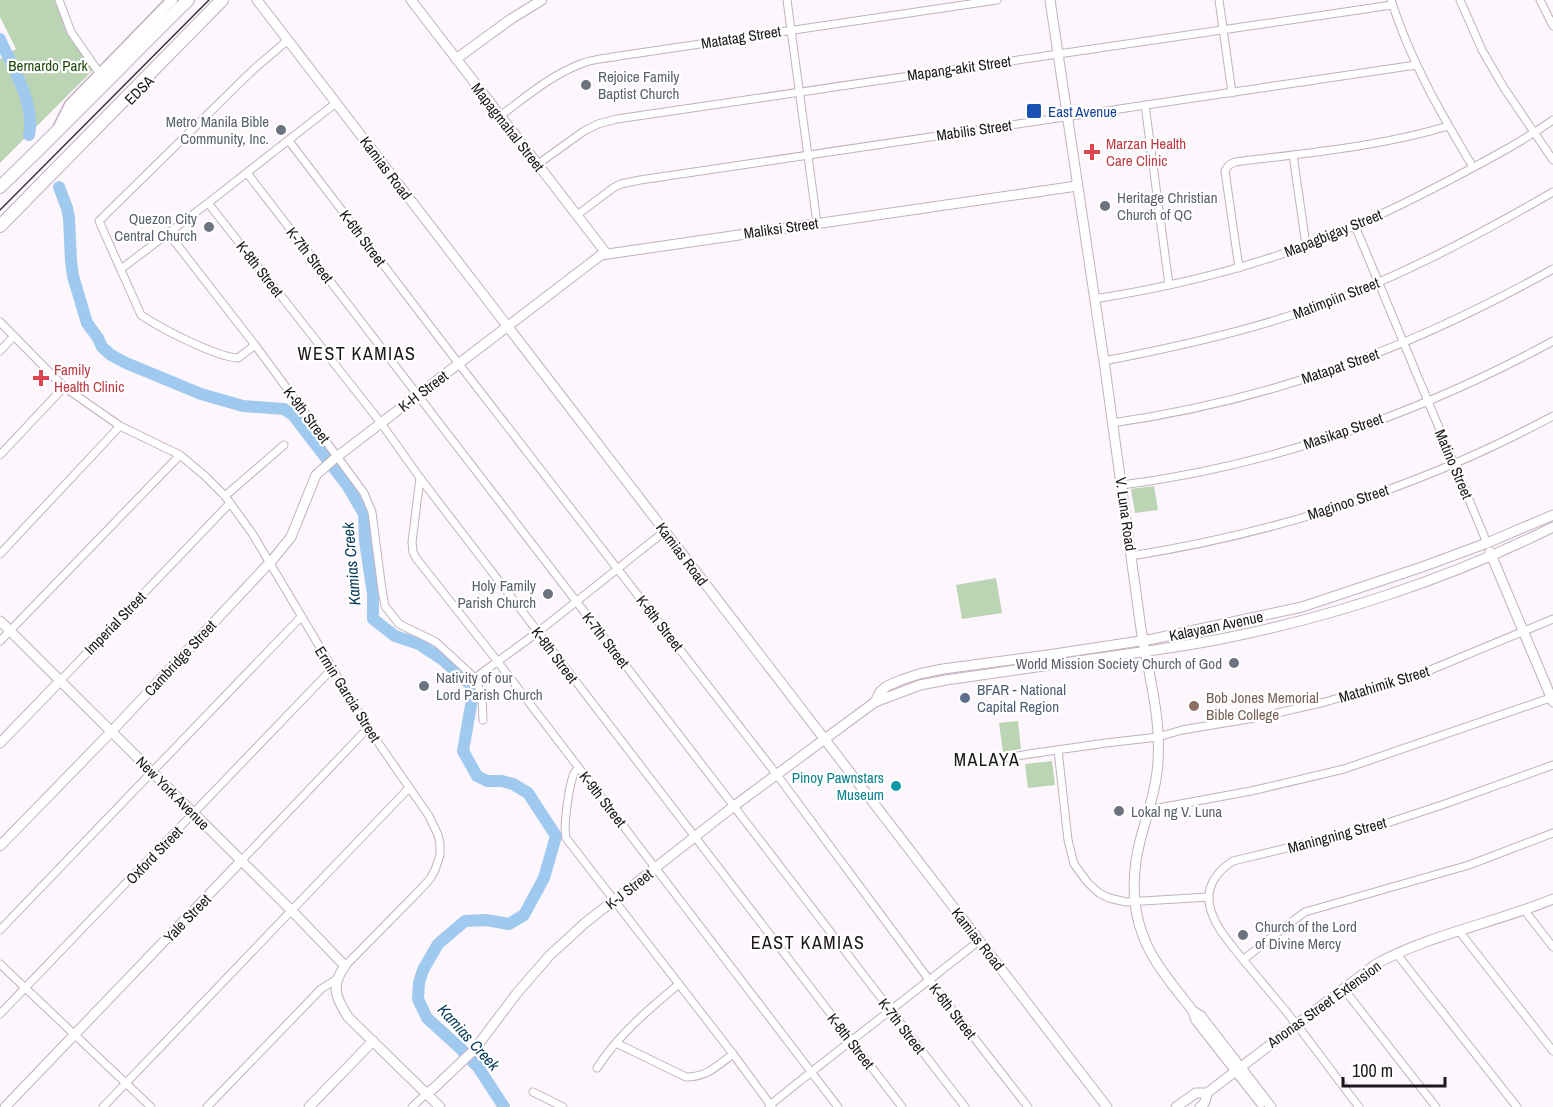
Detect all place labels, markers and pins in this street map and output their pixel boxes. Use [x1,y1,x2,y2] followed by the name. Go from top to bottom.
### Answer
[598,66,680,104] place label: Rejoice Family Baptist Church
[579,78,593,92] marker: Rejoice Family Baptist Church
[1048,101,1117,122] place label: East Avenue
[1025,102,1043,120] marker: East Avenue
[166,111,269,149] place label: Metro Manila Bible Community, Inc.
[274,123,288,137] marker: Metro Manila Bible Community, Inc.
[1106,133,1186,171] place label: Marzan Health Care Clinic
[1083,143,1101,161] marker: Marzan Health Care Clinic
[1117,187,1218,225] place label: Heritage Christian Church of QC
[1098,199,1112,213] marker: Heritage Christian Church of QC
[114,208,198,246] place label: Quezon City Central Church
[202,220,216,234] marker: Quezon City Central Church
[54,359,124,397] place label: Family Health Clinic
[32,369,50,387] marker: Family Health Clinic
[457,575,537,613] place label: Holy Family Parish Church
[541,587,555,601] marker: Holy Family Parish Church
[1016,653,1222,674] place label: World Mission Society Church of God
[1227,656,1241,670] marker: World Mission Society Church of God
[436,667,543,705] place label: Nativity of our Lord Parish Church
[417,679,431,693] marker: Nativity of our Lord Parish Church
[977,679,1066,717] place label: BFAR - National Capital Region
[1206,687,1319,725] place label: Bob Jones Memorial Bible College
[958,691,972,705] marker: BFAR - National Capital Region
[1187,699,1201,713] marker: Bob Jones Memorial Bible College
[792,767,884,805] place label: Pinoy Pawnstars Museum
[889,779,903,793] marker: Pinoy Pawnstars Museum
[1131,801,1222,822] place label: Lokal ng V. Luna
[1112,804,1126,818] marker: Lokal ng V. Luna
[1255,916,1357,954] place label: Church of the Lord of Divine Mercy
[1236,928,1250,942] marker: Church of the Lord of Divine Mercy

